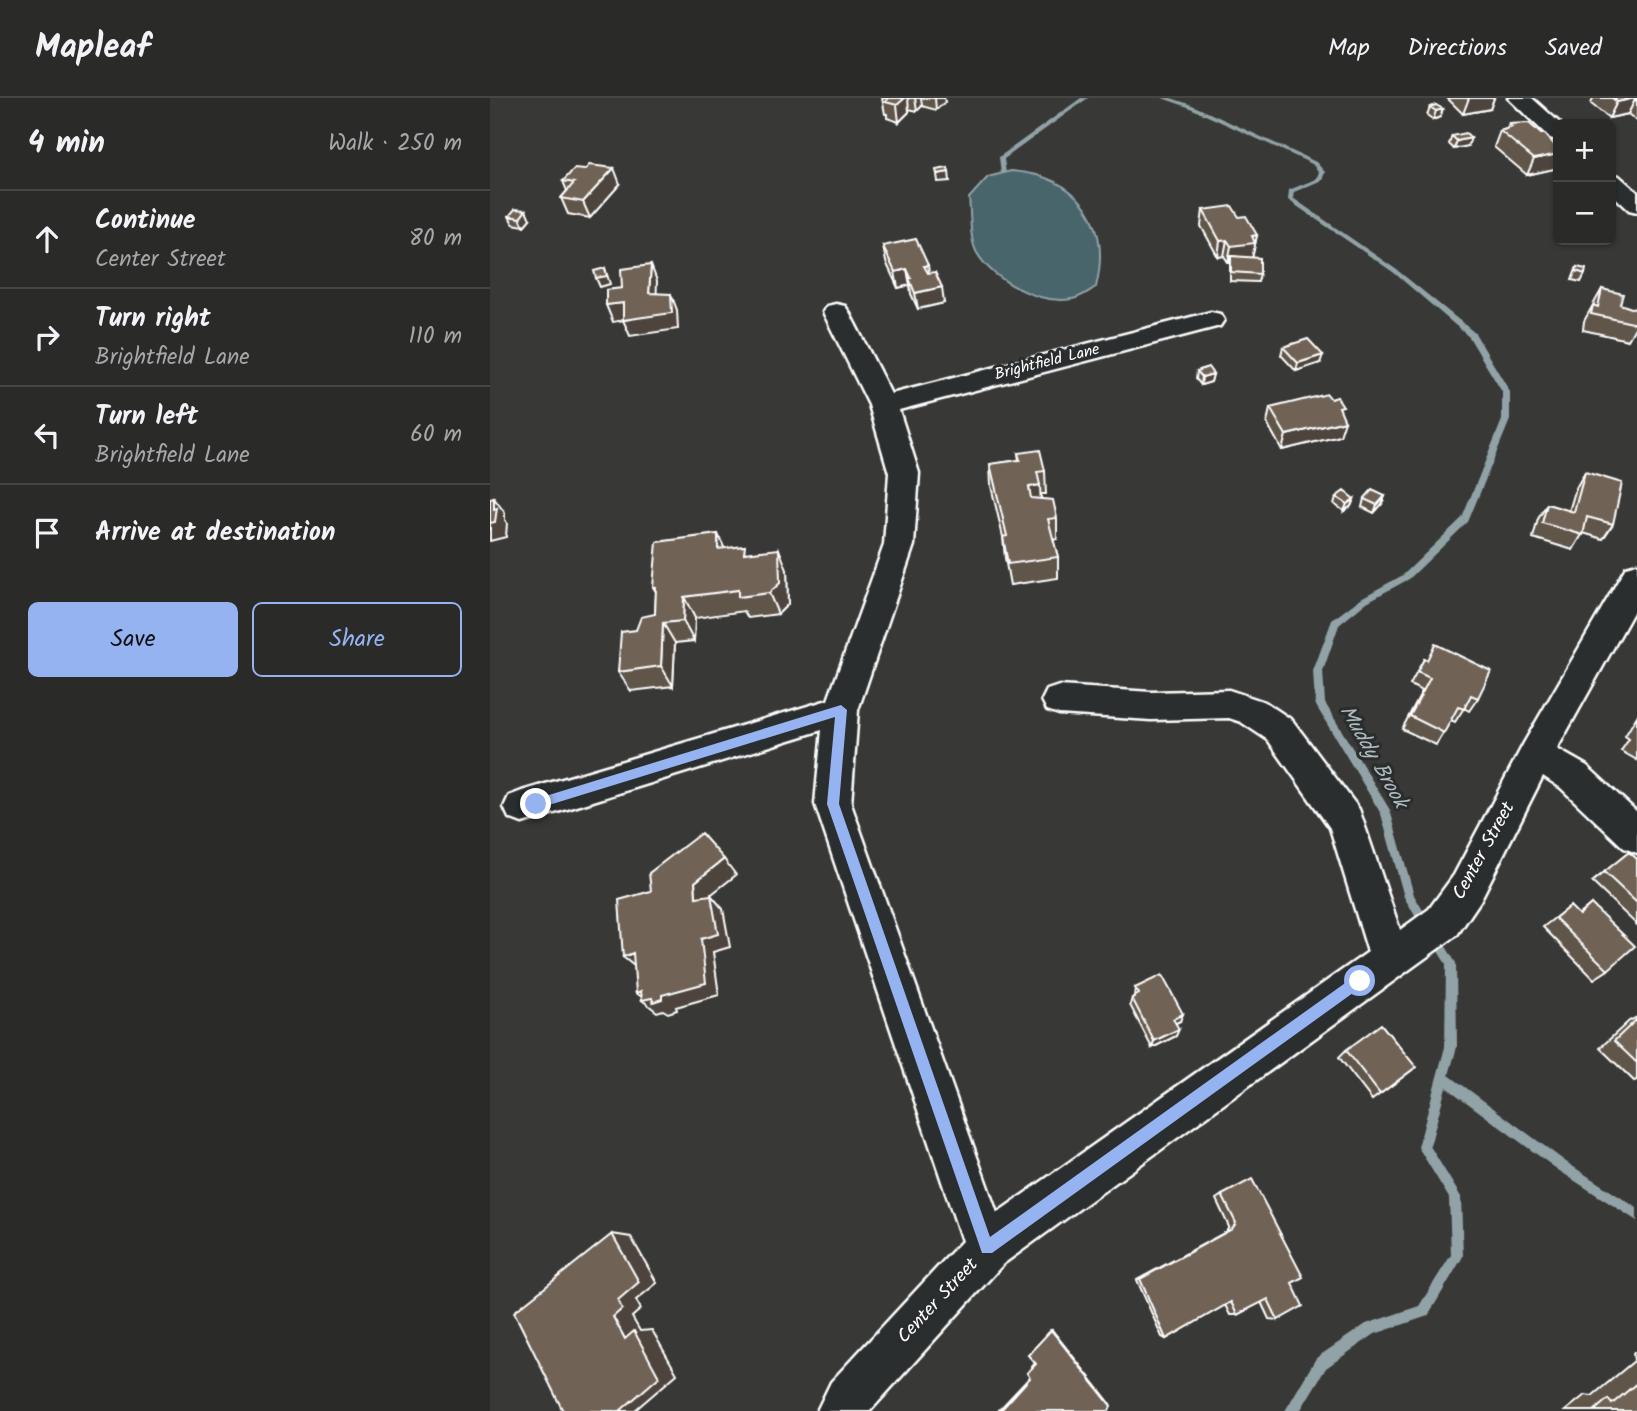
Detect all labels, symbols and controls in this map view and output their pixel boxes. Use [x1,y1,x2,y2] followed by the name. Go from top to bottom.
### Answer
[35,22,151,75] text: Mapleaf
[1328,29,1370,68] text: Map
[1408,29,1507,68] text: Directions
[1545,29,1602,68] text: Saved
[1553,119,1616,245] map controls
[1553,119,1616,182] button: +
[28,120,105,168] text: 4 min
[328,126,462,162] text: Walk · 250 m
[1553,182,1616,245] button: −
[95,200,196,242] text: Continue
[28,220,66,258] icon: ahead
[409,221,462,257] text: 80 m
[95,242,226,278] text: Center Street
[95,298,211,340] text: Turn right
[28,318,66,356] icon: right
[409,319,462,355] text: 110 m
[992,337,1102,387] street label: Brightfield Lane
[95,340,250,376] text: Brightfield Lane
[95,396,198,438] text: Turn left
[28,416,66,454] icon: left
[410,417,462,453] text: 60 m
[95,438,250,474] text: Brightfield Lane
[95,512,335,554] text: Arrive at destination
[28,514,66,552] icon: arrive
[28,602,238,677] button: Save
[252,602,462,677] button: Share
[1330,699,1418,818] water label: Muddy Brook
[520,788,551,819] route end
[1445,796,1524,906] street label: Center Street
[1344,965,1375,996] route start
[890,1251,986,1351] street label: Center Street

